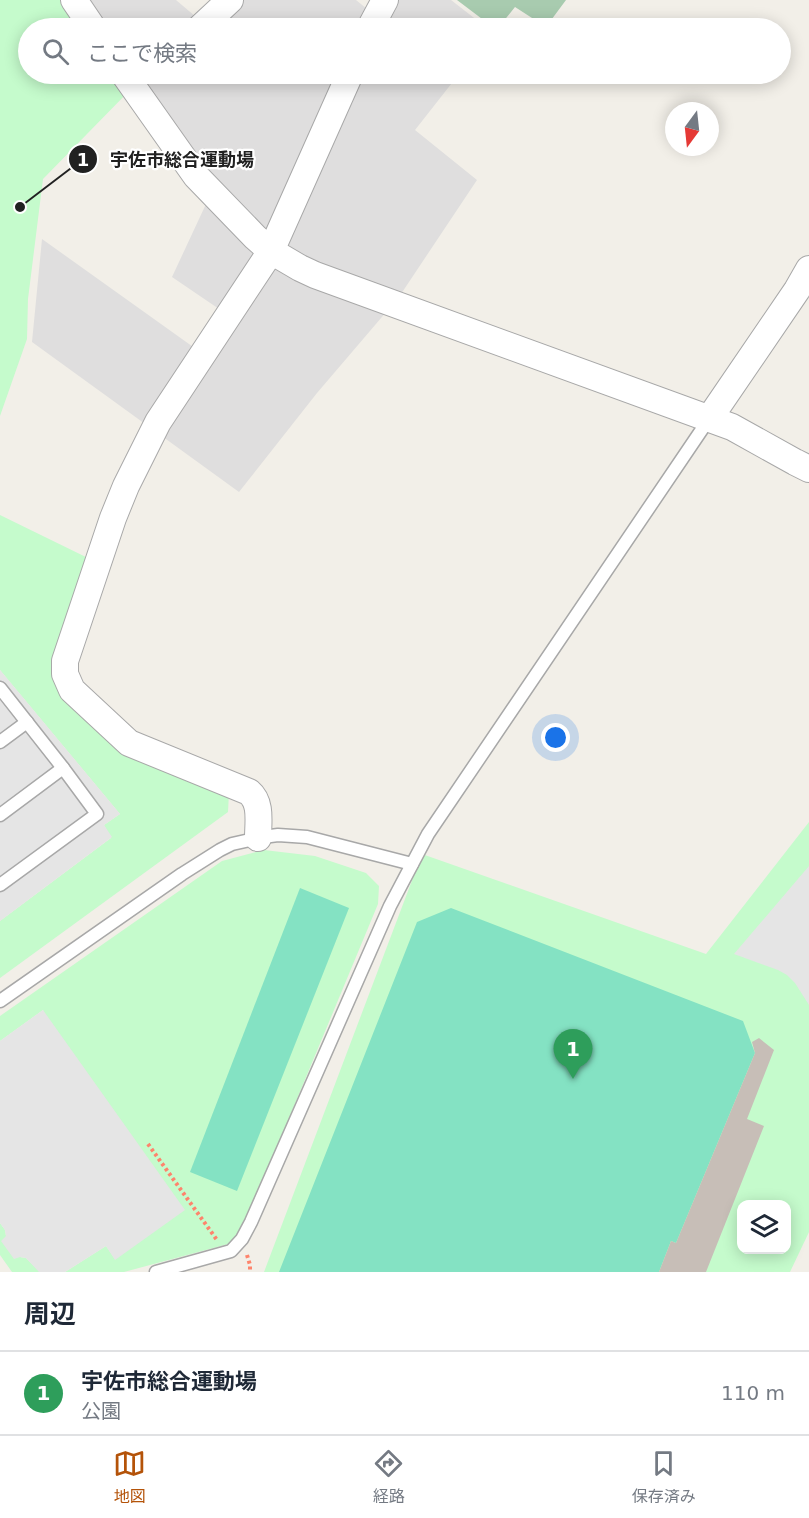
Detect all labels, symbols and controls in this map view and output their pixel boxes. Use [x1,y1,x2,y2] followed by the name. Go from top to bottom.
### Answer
[18,18,791,84] search box
[39,35,72,68] icon: search
[87,41,197,66] text: ここで検索
[665,102,719,156] north arrow
[68,141,266,177] callout: 宇佐市総合運動場
[77,149,89,170] text: 1
[110,149,254,170] text: 宇佐市総合運動場
[541,723,570,752] your location
[554,1030,592,1079] pin: 1
[737,1200,791,1254] map controls
[737,1200,791,1254] button: layers
[24,1299,76,1329] text: 周辺
[81,1369,257,1394] text: 宇佐市総合運動場
[37,1381,50,1405] text: 1
[721,1381,785,1405] text: 110 m
[81,1399,121,1423] text: 公園
[113,1447,146,1507] tab: 地図
[372,1447,405,1507] tab: 経路
[632,1447,696,1507] tab: 保存済み

